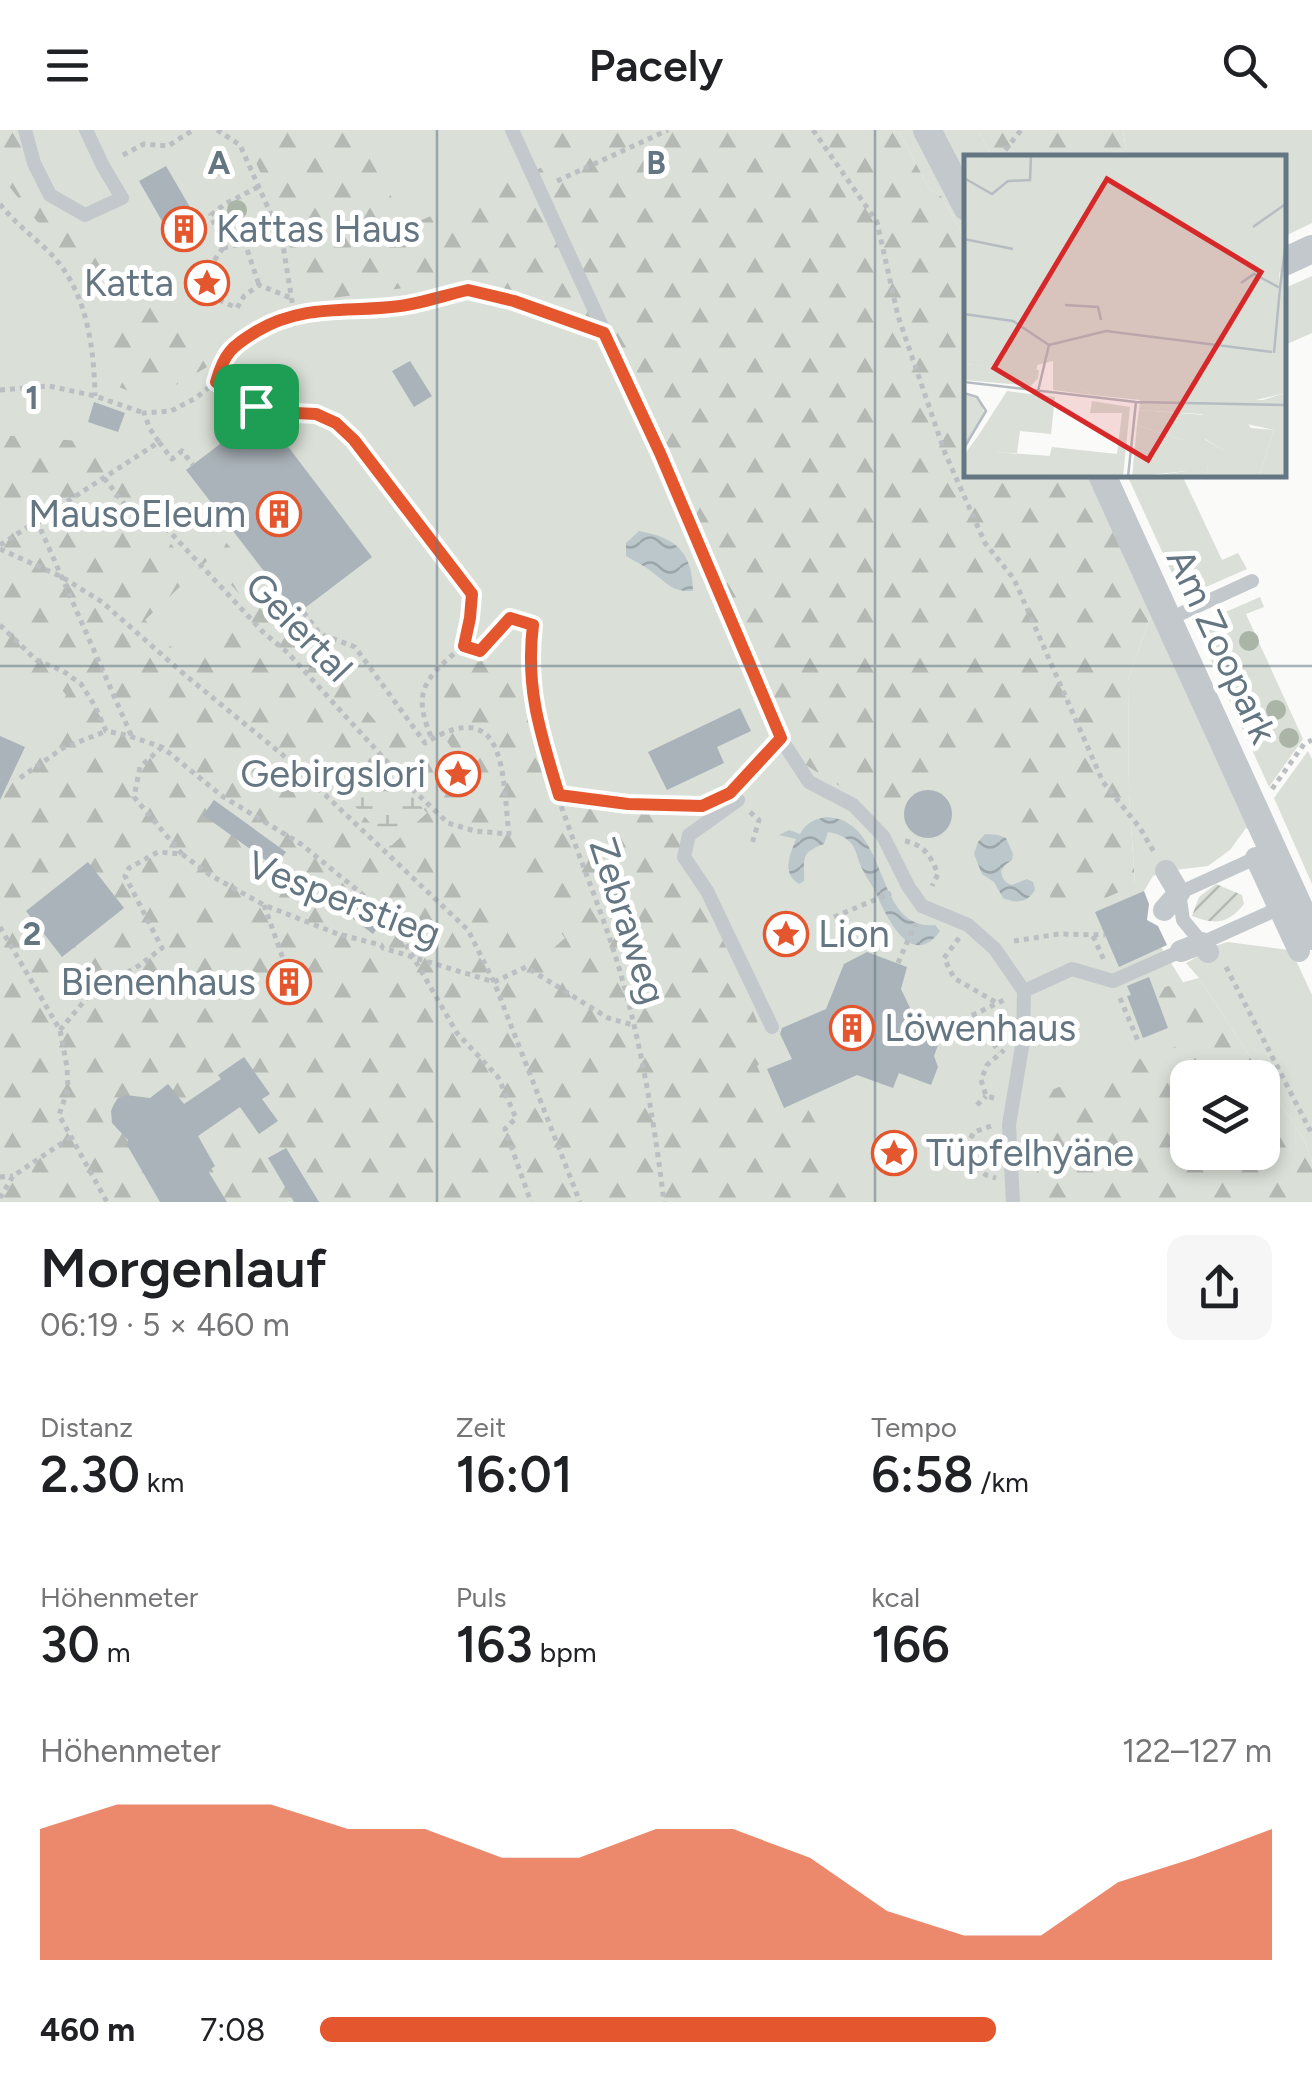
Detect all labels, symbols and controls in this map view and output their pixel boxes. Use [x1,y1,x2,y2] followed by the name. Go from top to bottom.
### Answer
[40,38,95,93] icon: menu
[589,38,723,92] text: Pacely
[1217,38,1272,93] icon: search
[208,144,231,182] text: A
[646,144,666,182] text: B
[964,155,1287,478] inset map
[161,206,207,252] building icon: Kattas Haus
[216,206,420,252] place label: Kattas Haus
[84,260,174,306] place label: Katta
[184,260,230,306] place icon: Katta
[214,364,299,449] pin
[25,379,39,417] text: 1
[229,379,284,434] icon: arrive
[28,491,246,537] place label: MausoEleum
[256,491,302,537] building icon: MausoEleum
[1157,542,1287,751] street label: Am Zoopark
[236,563,362,691] street label: Geiertal
[240,751,426,797] place label: Gebirgslori
[435,751,481,797] place icon: Gebirgslori
[580,832,676,1010] street label: Zebraweg
[241,841,447,957] street label: Vesperstieg
[763,911,809,957] place icon: Lion
[818,911,890,957] place label: Lion
[23,915,41,953] text: 2
[61,959,256,1005] place label: Bienenhaus
[266,959,312,1005] building icon: Bienenhaus
[829,1005,875,1051] building icon: Löwenhaus
[884,1005,1076,1051] place label: Löwenhaus
[1170,1060,1280,1170] map controls
[1170,1060,1280,1170] button: layers
[871,1130,917,1176] place icon: Tüpfelhyäne
[926,1130,1134,1176] place label: Tüpfelhyäne
[40,1235,327,1301] text: Morgenlauf
[1167,1235,1272,1340] button: share
[40,1306,290,1344] text: 06:19 · 5 × 460 m
[40,1410,133,1444] text: Distanz
[456,1410,506,1444] text: Zeit
[871,1410,957,1444] text: Tempo
[40,1444,140,1505] text: 2.30
[456,1444,573,1505] text: 16:01
[871,1444,974,1505] text: 6:58
[140,1465,184,1499] text: km
[974,1465,1029,1499] text: /km
[40,1580,198,1614] text: Höhenmeter
[456,1580,507,1614] text: Puls
[871,1580,920,1614] text: kcal
[40,1614,100,1675] text: 30
[456,1614,533,1675] text: 163
[871,1614,950,1675] text: 166
[100,1635,131,1669] text: m
[533,1635,597,1669] text: bpm
[40,1732,221,1770] text: Höhenmeter
[1122,1732,1272,1770] text: 122–127 m
[40,2011,135,2049] text: 460 m
[200,2011,265,2049] text: 7:08

